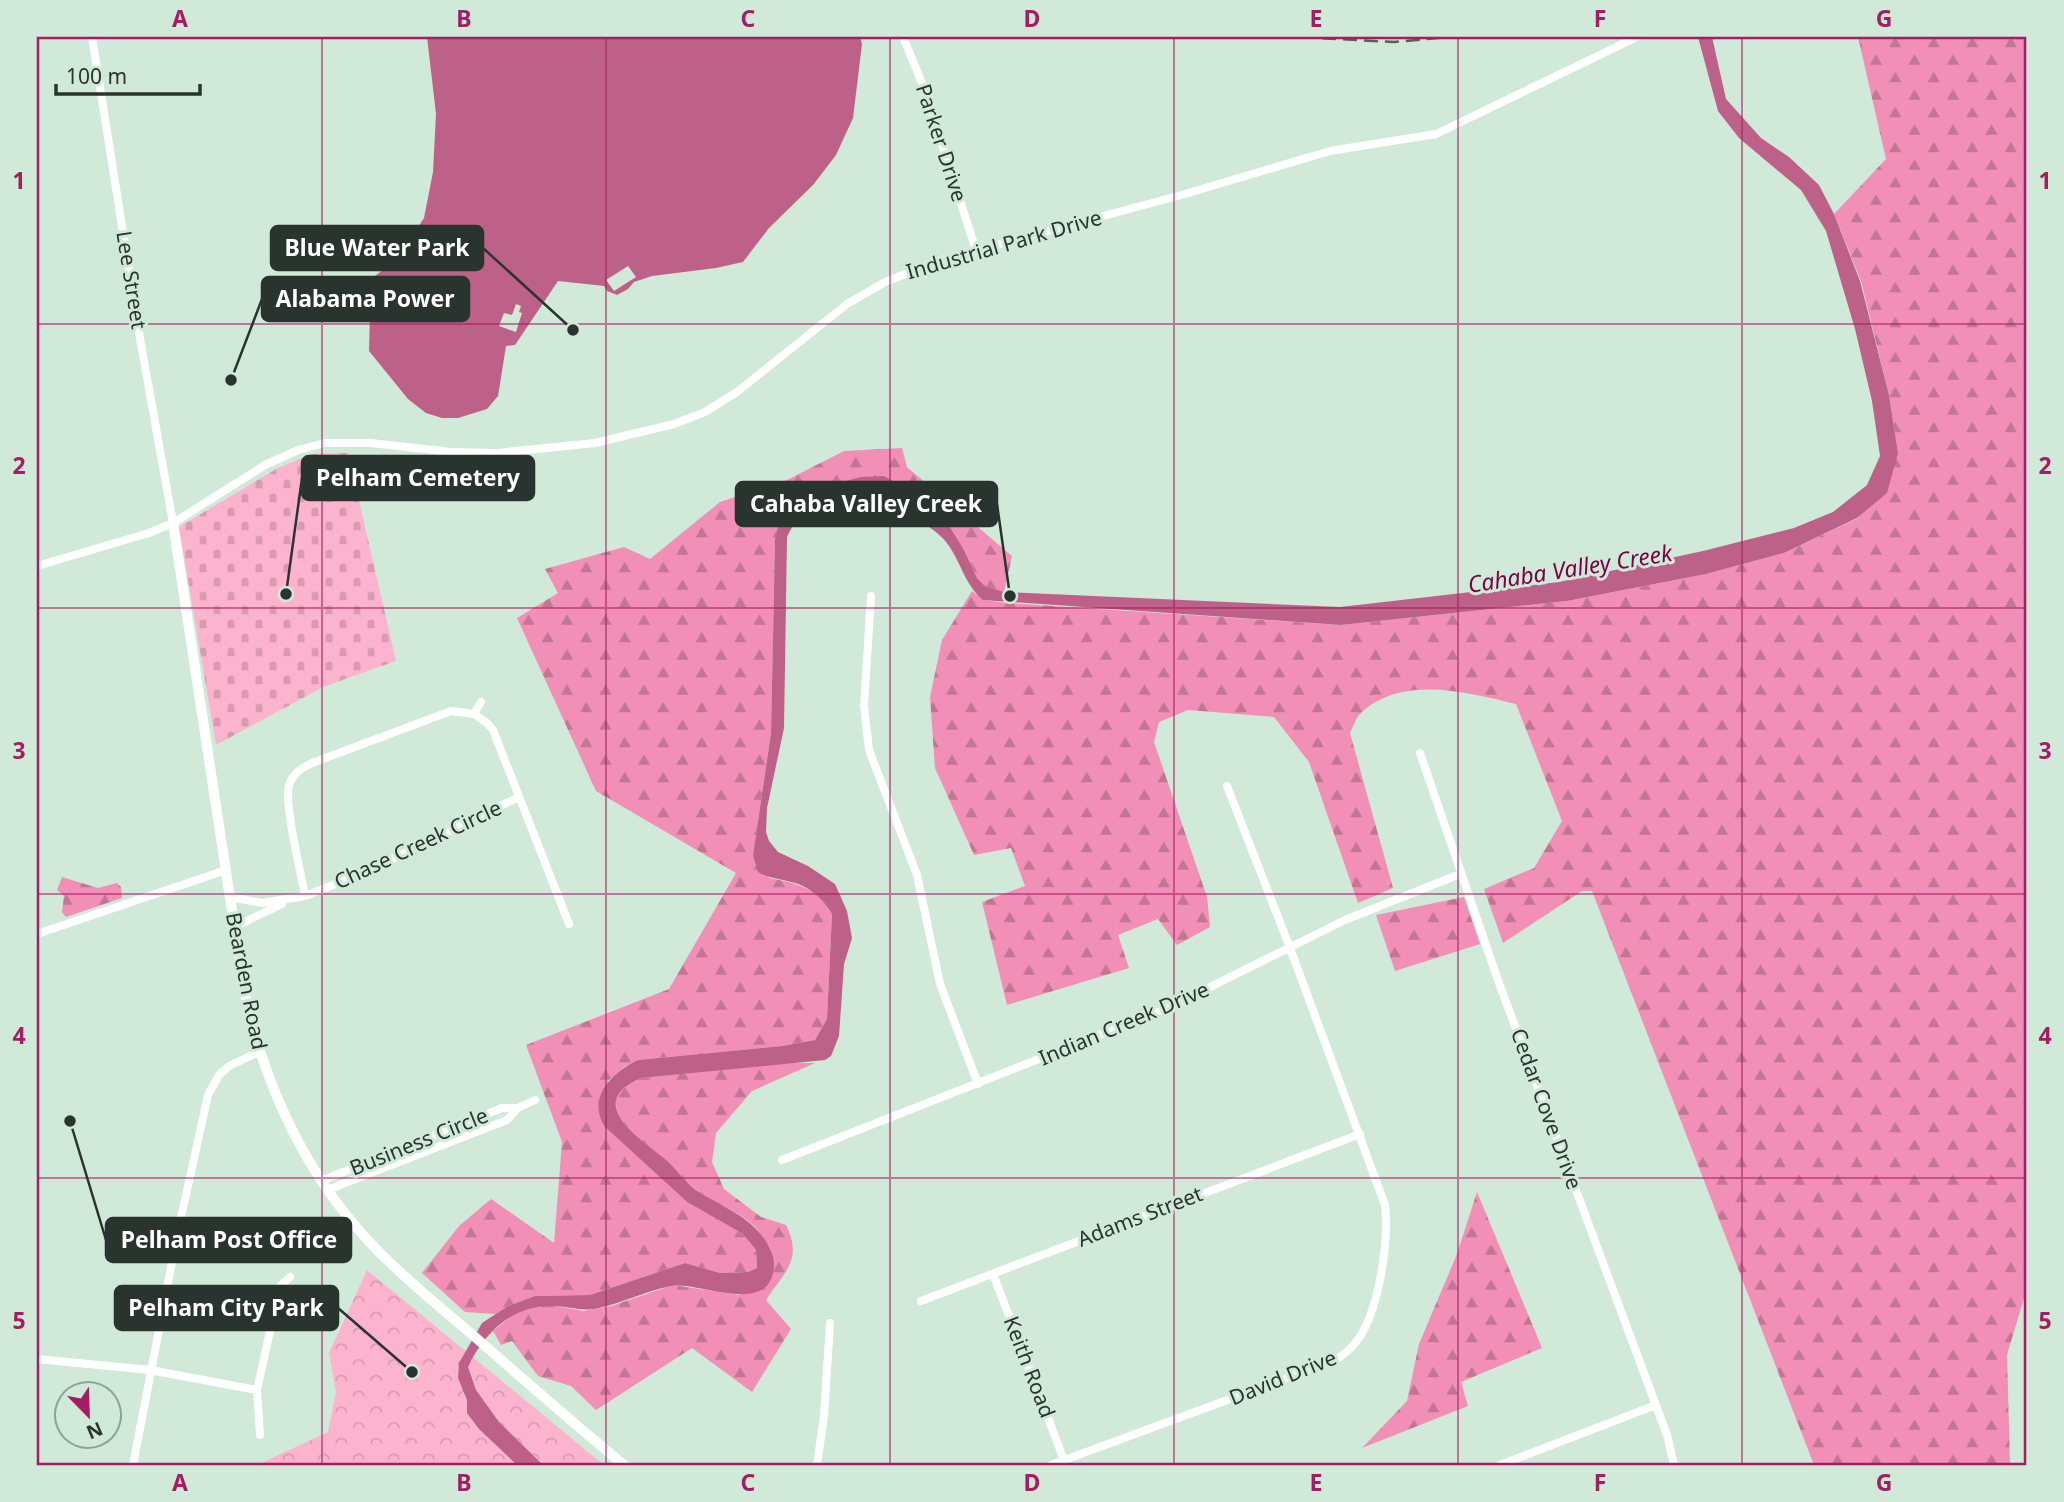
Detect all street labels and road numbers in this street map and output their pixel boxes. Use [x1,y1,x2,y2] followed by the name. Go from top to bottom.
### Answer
[910,80,974,205] street label: Parker Drive
[903,203,1105,285] street label: Industrial Park Drive
[110,229,154,331] street label: Lee Street
[329,793,506,895] street label: Chase Creek Circle
[220,910,274,1052] street label: Bearden Road
[1034,975,1213,1072] street label: Indian Creek Drive
[1505,1024,1589,1193] street label: Cedar Cove Drive
[345,1101,492,1182] street label: Business Circle
[1073,1179,1207,1253] street label: Adams Street
[998,1312,1062,1421] street label: Keith Road
[1225,1343,1340,1411] street label: David Drive

